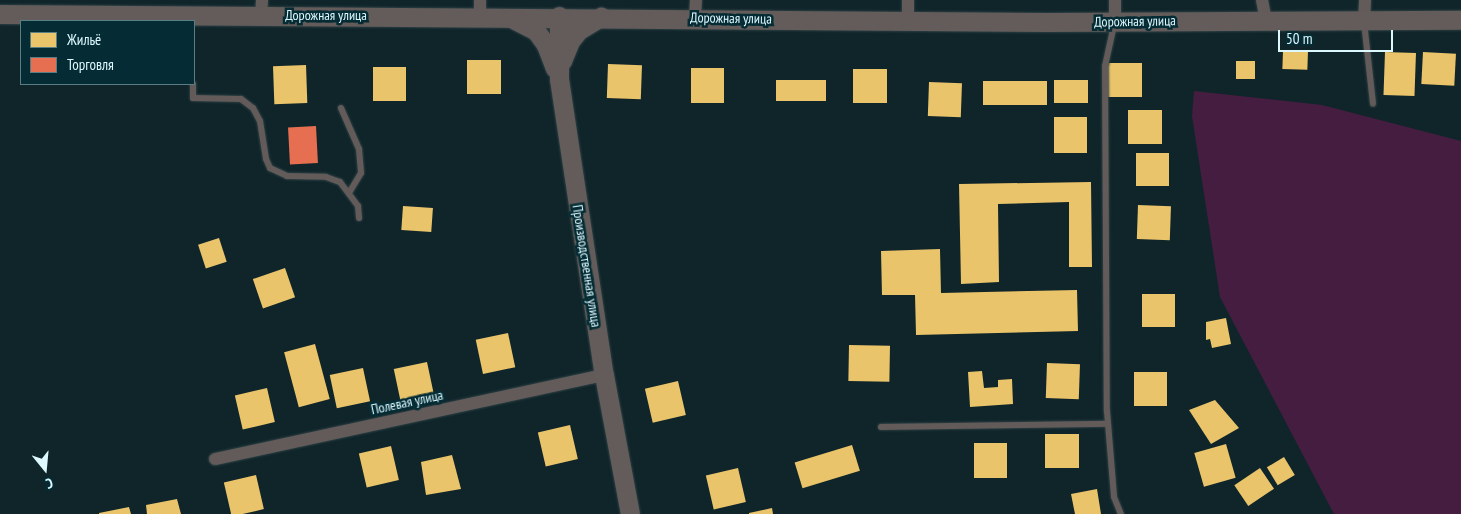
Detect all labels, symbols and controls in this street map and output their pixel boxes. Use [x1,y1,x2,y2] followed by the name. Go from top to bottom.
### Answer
[285,7,367,23] street label: Дорожная улица
[690,9,772,27] street label: Дорожная улица
[1094,12,1176,30] street label: Дорожная улица
[20,20,195,85] legend
[1281,20,1396,52] scale bar
[1286,29,1312,48] text: 50 m
[67,30,101,49] text: Жильё
[67,55,114,74] text: Торговля
[569,203,605,329] street label: Производственная улица
[369,386,445,418] street label: Полевая улица
[20,444,70,494] north arrow
[44,474,55,493] text: С

